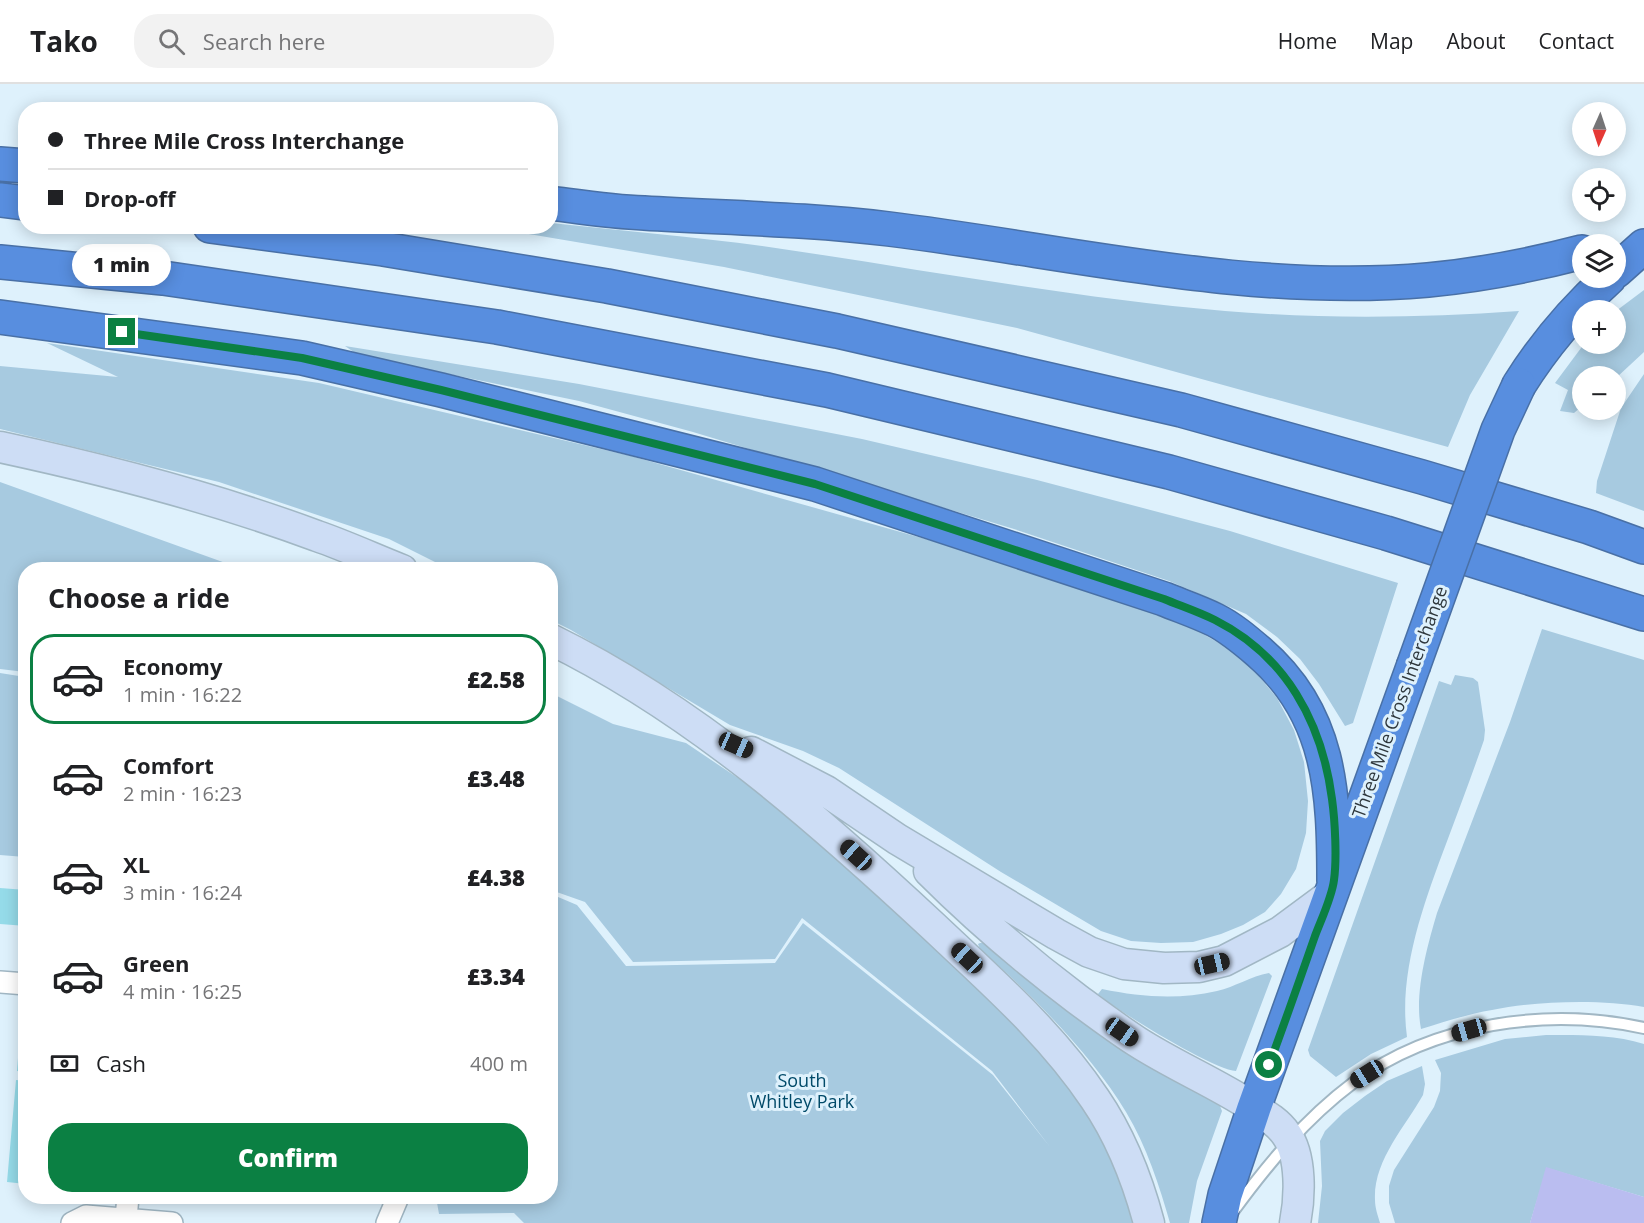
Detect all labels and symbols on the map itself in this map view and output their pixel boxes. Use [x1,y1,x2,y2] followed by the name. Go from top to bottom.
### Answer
[1572,102,1626,156] north arrow
[72,245,172,287] callout: 1 min
[108,318,135,345] route end
[1346,582,1452,821] street label: Three Mile Cross Interchange
[716,729,756,761] car
[837,836,875,874] car
[948,939,986,977] car
[1192,951,1232,977] car
[1102,1014,1142,1050] car
[1449,1016,1489,1044] car
[1255,1051,1282,1078] route start
[1347,1057,1387,1091] car
[750,1068,855,1113] park label: South Whitley Park

